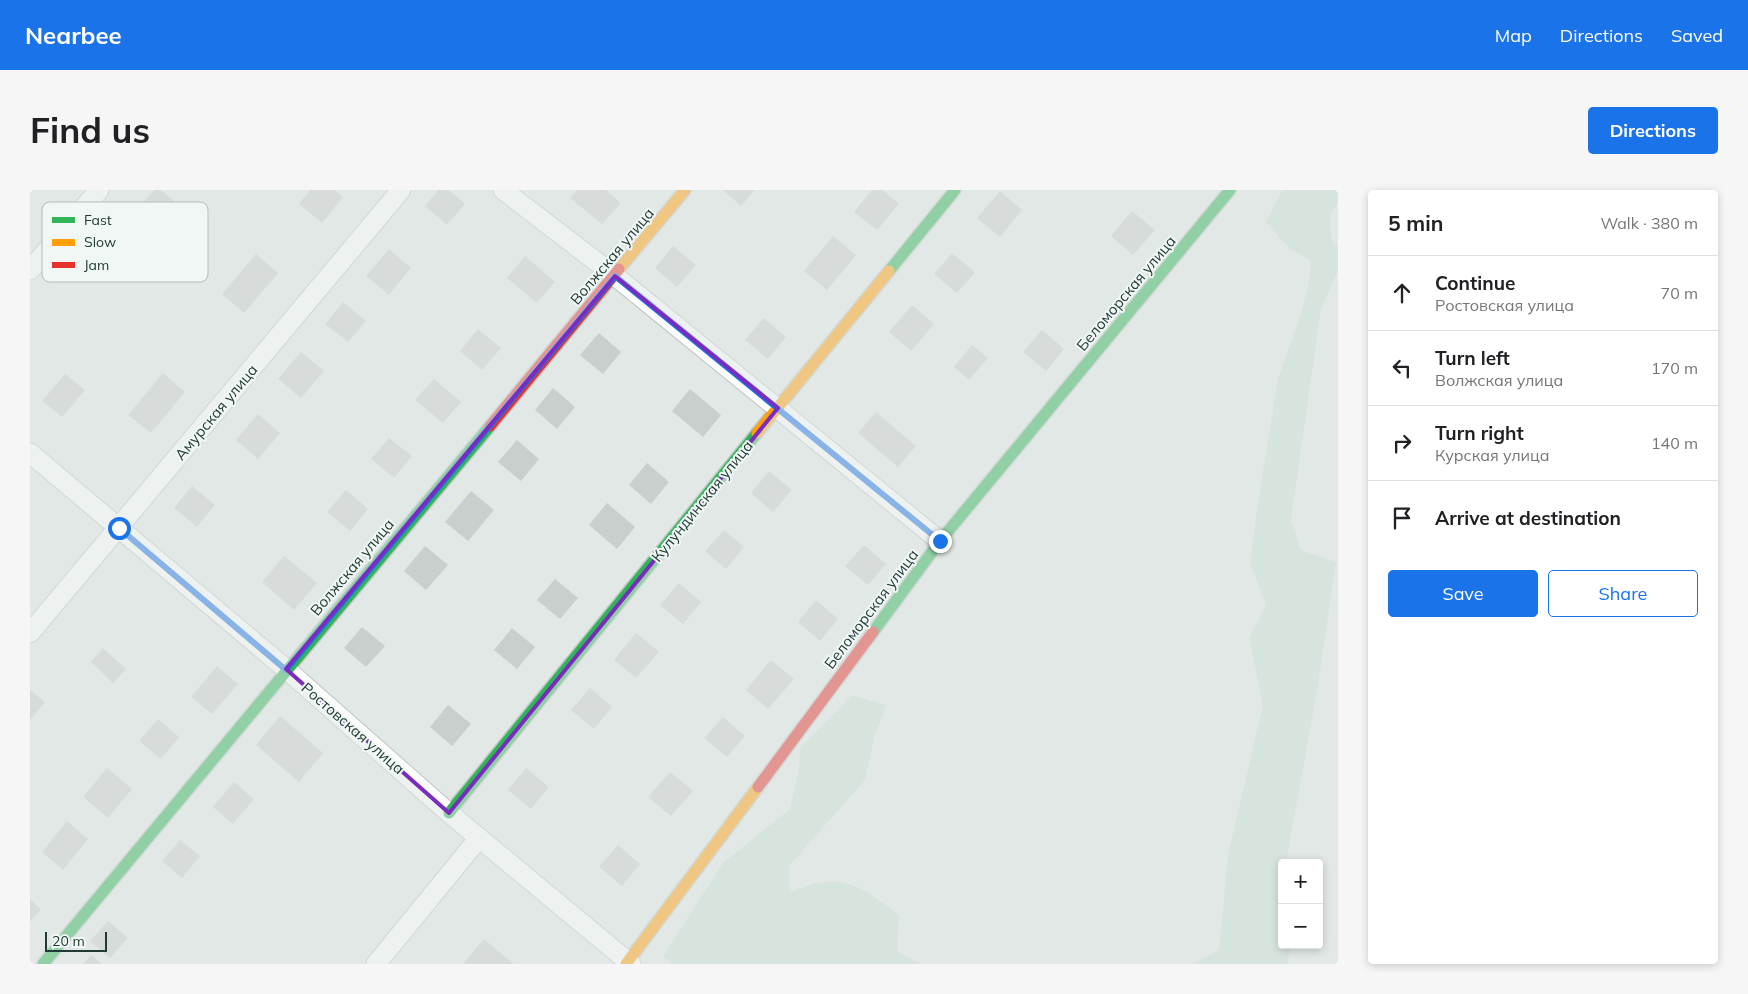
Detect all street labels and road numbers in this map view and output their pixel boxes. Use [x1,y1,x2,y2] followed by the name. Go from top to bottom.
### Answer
[566,204,658,308] street label: Волжская улица
[1072,232,1180,354] street label: Беломорская улица
[170,360,262,464] street label: Амурская улица
[647,436,757,566] street label: Кулундинская улица
[306,515,398,619] street label: Волжская улица
[820,546,922,672] street label: Беломорская улица
[298,678,408,778] street label: Ростовская улица

